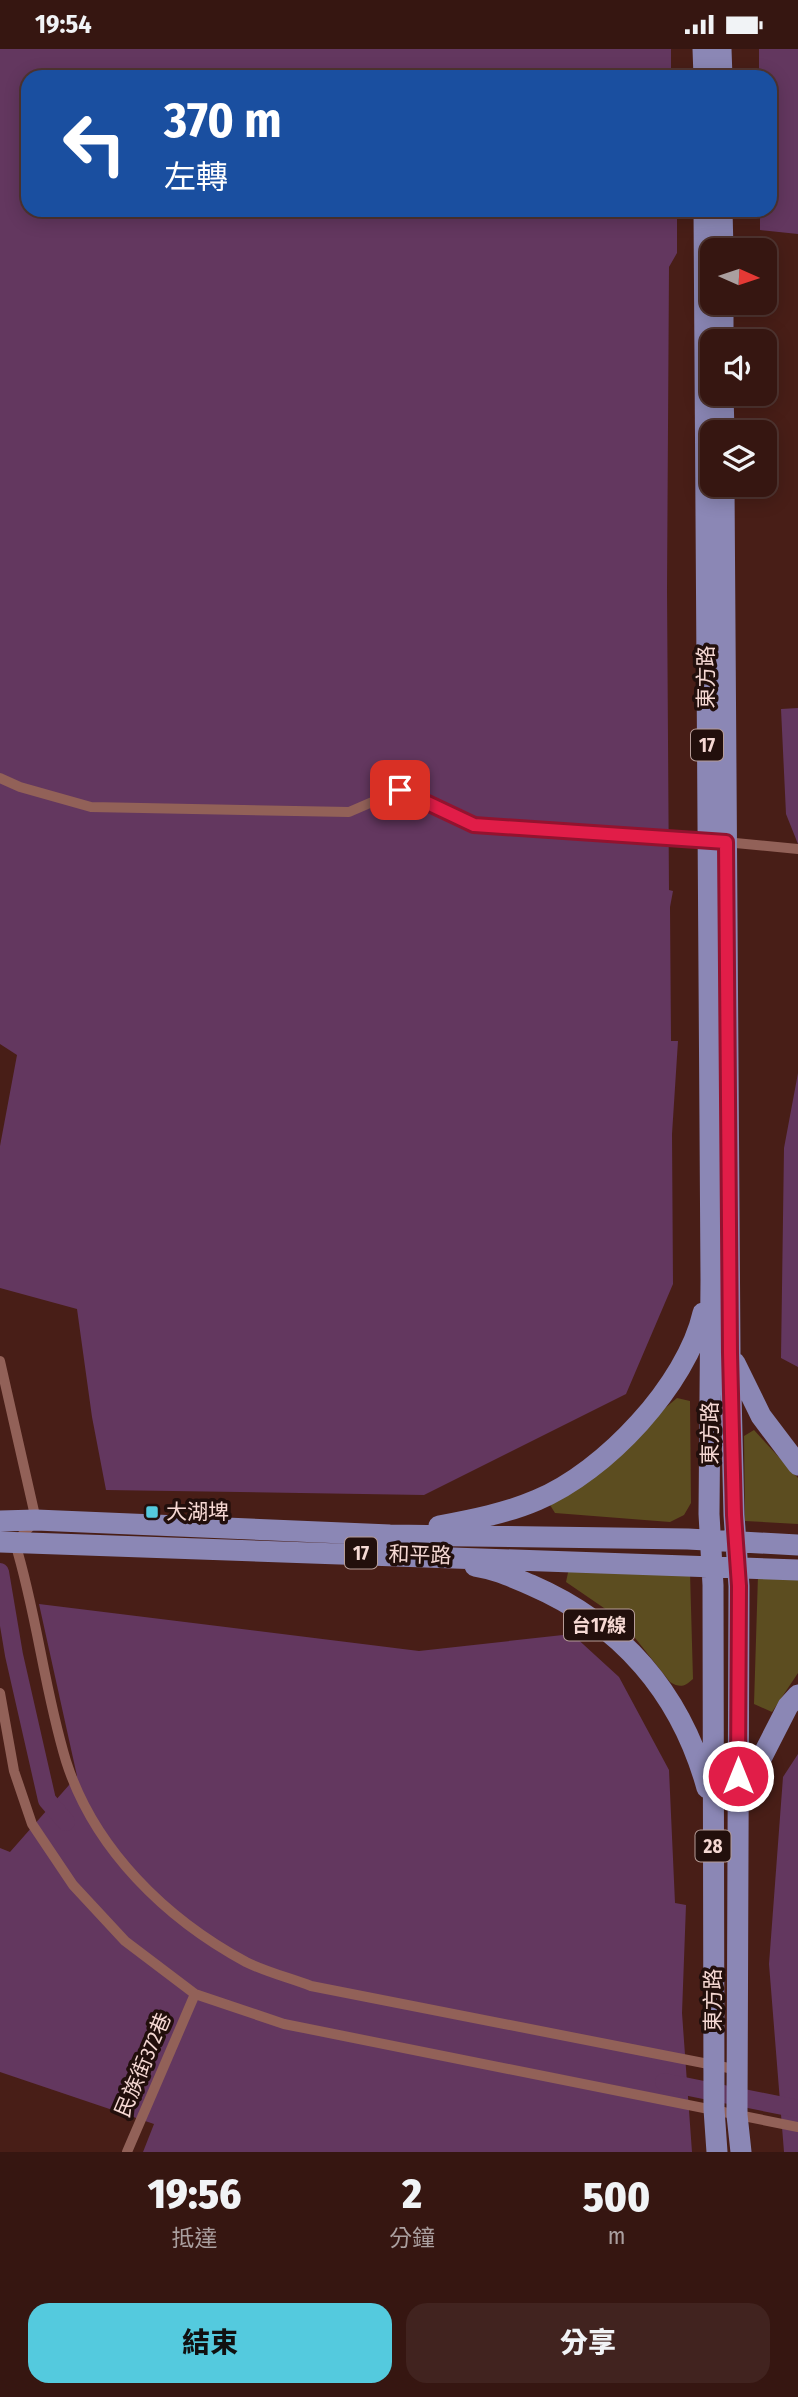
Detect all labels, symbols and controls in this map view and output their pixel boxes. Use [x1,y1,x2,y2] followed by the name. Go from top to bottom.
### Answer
[35,9,92,40] text: 19:54
[164,91,282,150] text: 370 m
[49,98,140,189] icon: left
[164,158,228,196] text: 左轉
[700,238,777,315] north arrow
[700,238,777,497] map controls
[700,329,777,406] button: sound
[700,420,777,497] button: layers
[693,646,719,709] street label: 東方路
[691,729,723,761] road number: 17
[370,760,430,820] pin
[381,771,419,809] icon: arrive
[697,1402,723,1465] street label: 東方路
[166,1499,229,1525] place label: 大湖埤
[144,1504,160,1520] marker: 大湖埤
[345,1537,377,1569] road number: 17
[388,1541,452,1569] street label: 和平路
[564,1609,634,1641] road number: 台17線
[701,1739,775,1813] position arrow
[696,1831,730,1861] road number: 28
[700,1969,726,2032] street label: 東方路
[109,2009,177,2121] street label: 民族街372巷
[148,2169,241,2219] text: 19:56
[402,2169,422,2219] text: 2
[583,2172,650,2222] text: 500
[608,2222,625,2250] text: m
[172,2224,218,2252] text: 抵達
[389,2224,435,2252] text: 分鐘
[28,2303,392,2383] button: 結束
[406,2303,770,2383] button: 分享

